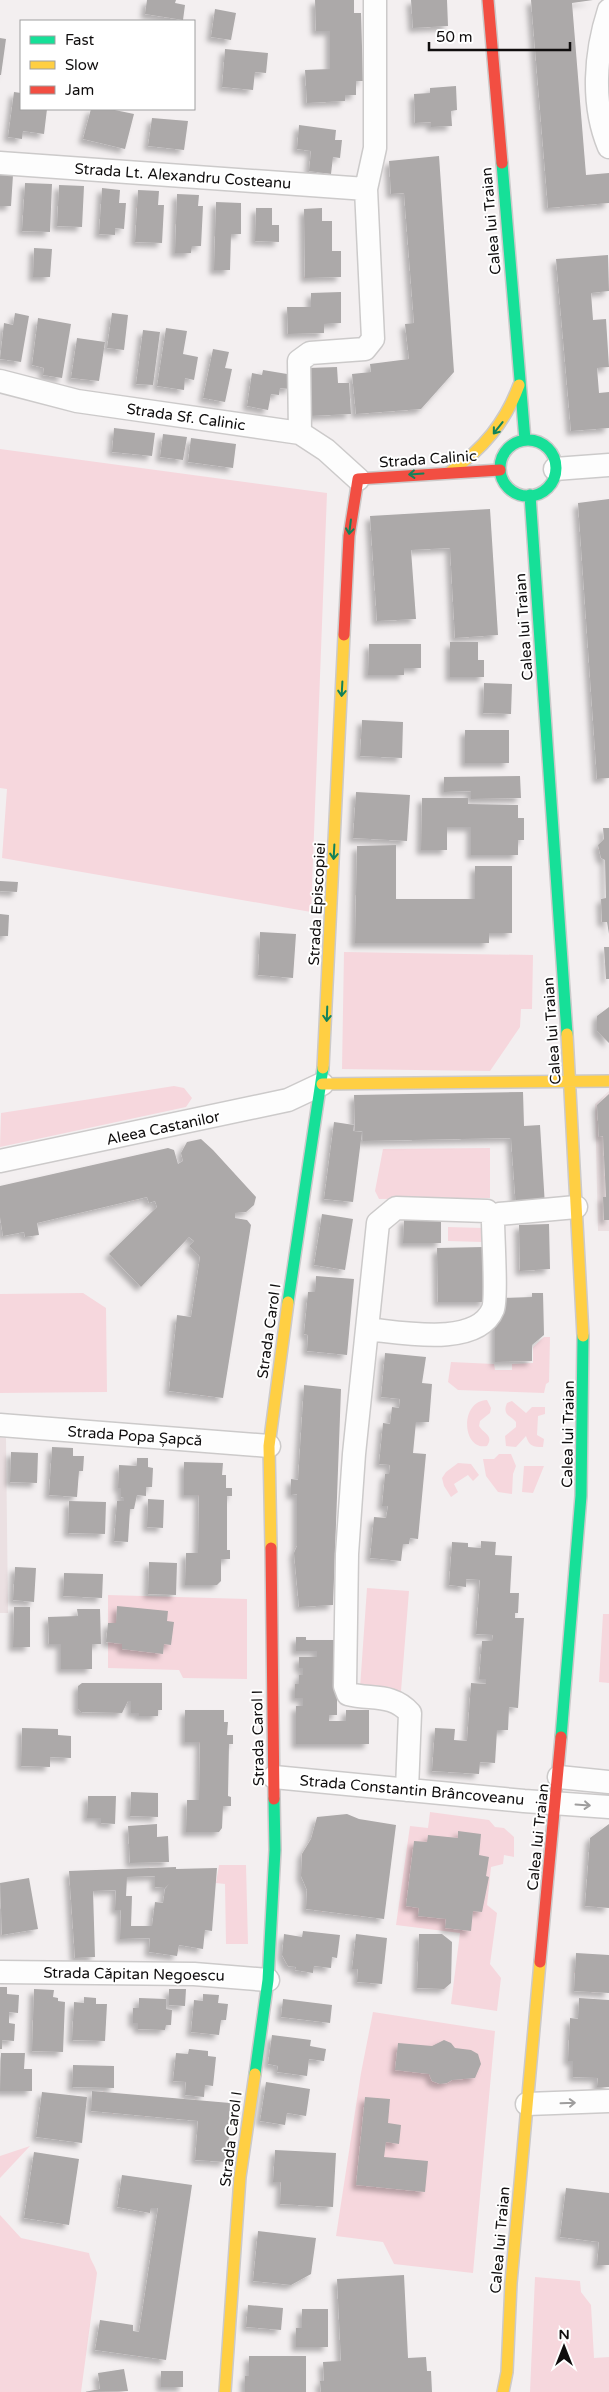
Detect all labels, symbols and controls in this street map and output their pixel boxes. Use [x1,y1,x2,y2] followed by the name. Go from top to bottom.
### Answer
[20,20,195,110] legend
[429,20,570,52] scale bar
[436,28,473,46] text: 50 m
[65,31,95,49] text: Fast
[65,56,99,74] text: Slow
[65,81,94,99] text: Jam
[74,159,292,193] street label: Strada Lt. Alexandru Costeanu
[477,167,505,275] street label: Calea lui Traian
[125,400,247,434] street label: Strada Sf. Calinic
[493,422,504,435] one-way arrow
[379,447,477,471] street label: Strada Calinic
[408,470,424,479] one-way arrow
[345,519,355,535] one-way arrow
[511,573,537,681] street label: Calea lui Traian
[337,681,346,697] one-way arrow
[305,842,329,966] street label: Strada Episcopiei
[329,843,339,859] one-way arrow
[539,977,565,1085] street label: Calea lui Traian
[322,1006,331,1022] one-way arrow
[105,1107,222,1149] street label: Aleea Castanilor
[253,1282,285,1380] street label: Strada Carol I
[558,1380,578,1488] street label: Calea lui Traian
[67,1422,203,1450] street label: Strada Popa Șapcă
[248,1690,268,1786] street label: Strada Carol I
[299,1771,525,1809] street label: Strada Constantin Brâncoveanu
[523,1783,553,1891] street label: Calea lui Traian
[574,1800,590,1809] one-way arrow
[43,1963,225,1985] street label: Strada Căpitan Negoescu
[216,2090,246,2188] street label: Strada Carol I
[560,2098,576,2108] one-way arrow
[486,2186,514,2294] street label: Calea lui Traian
[539,2322,589,2372] north arrow
[558,2326,570,2343] text: N

